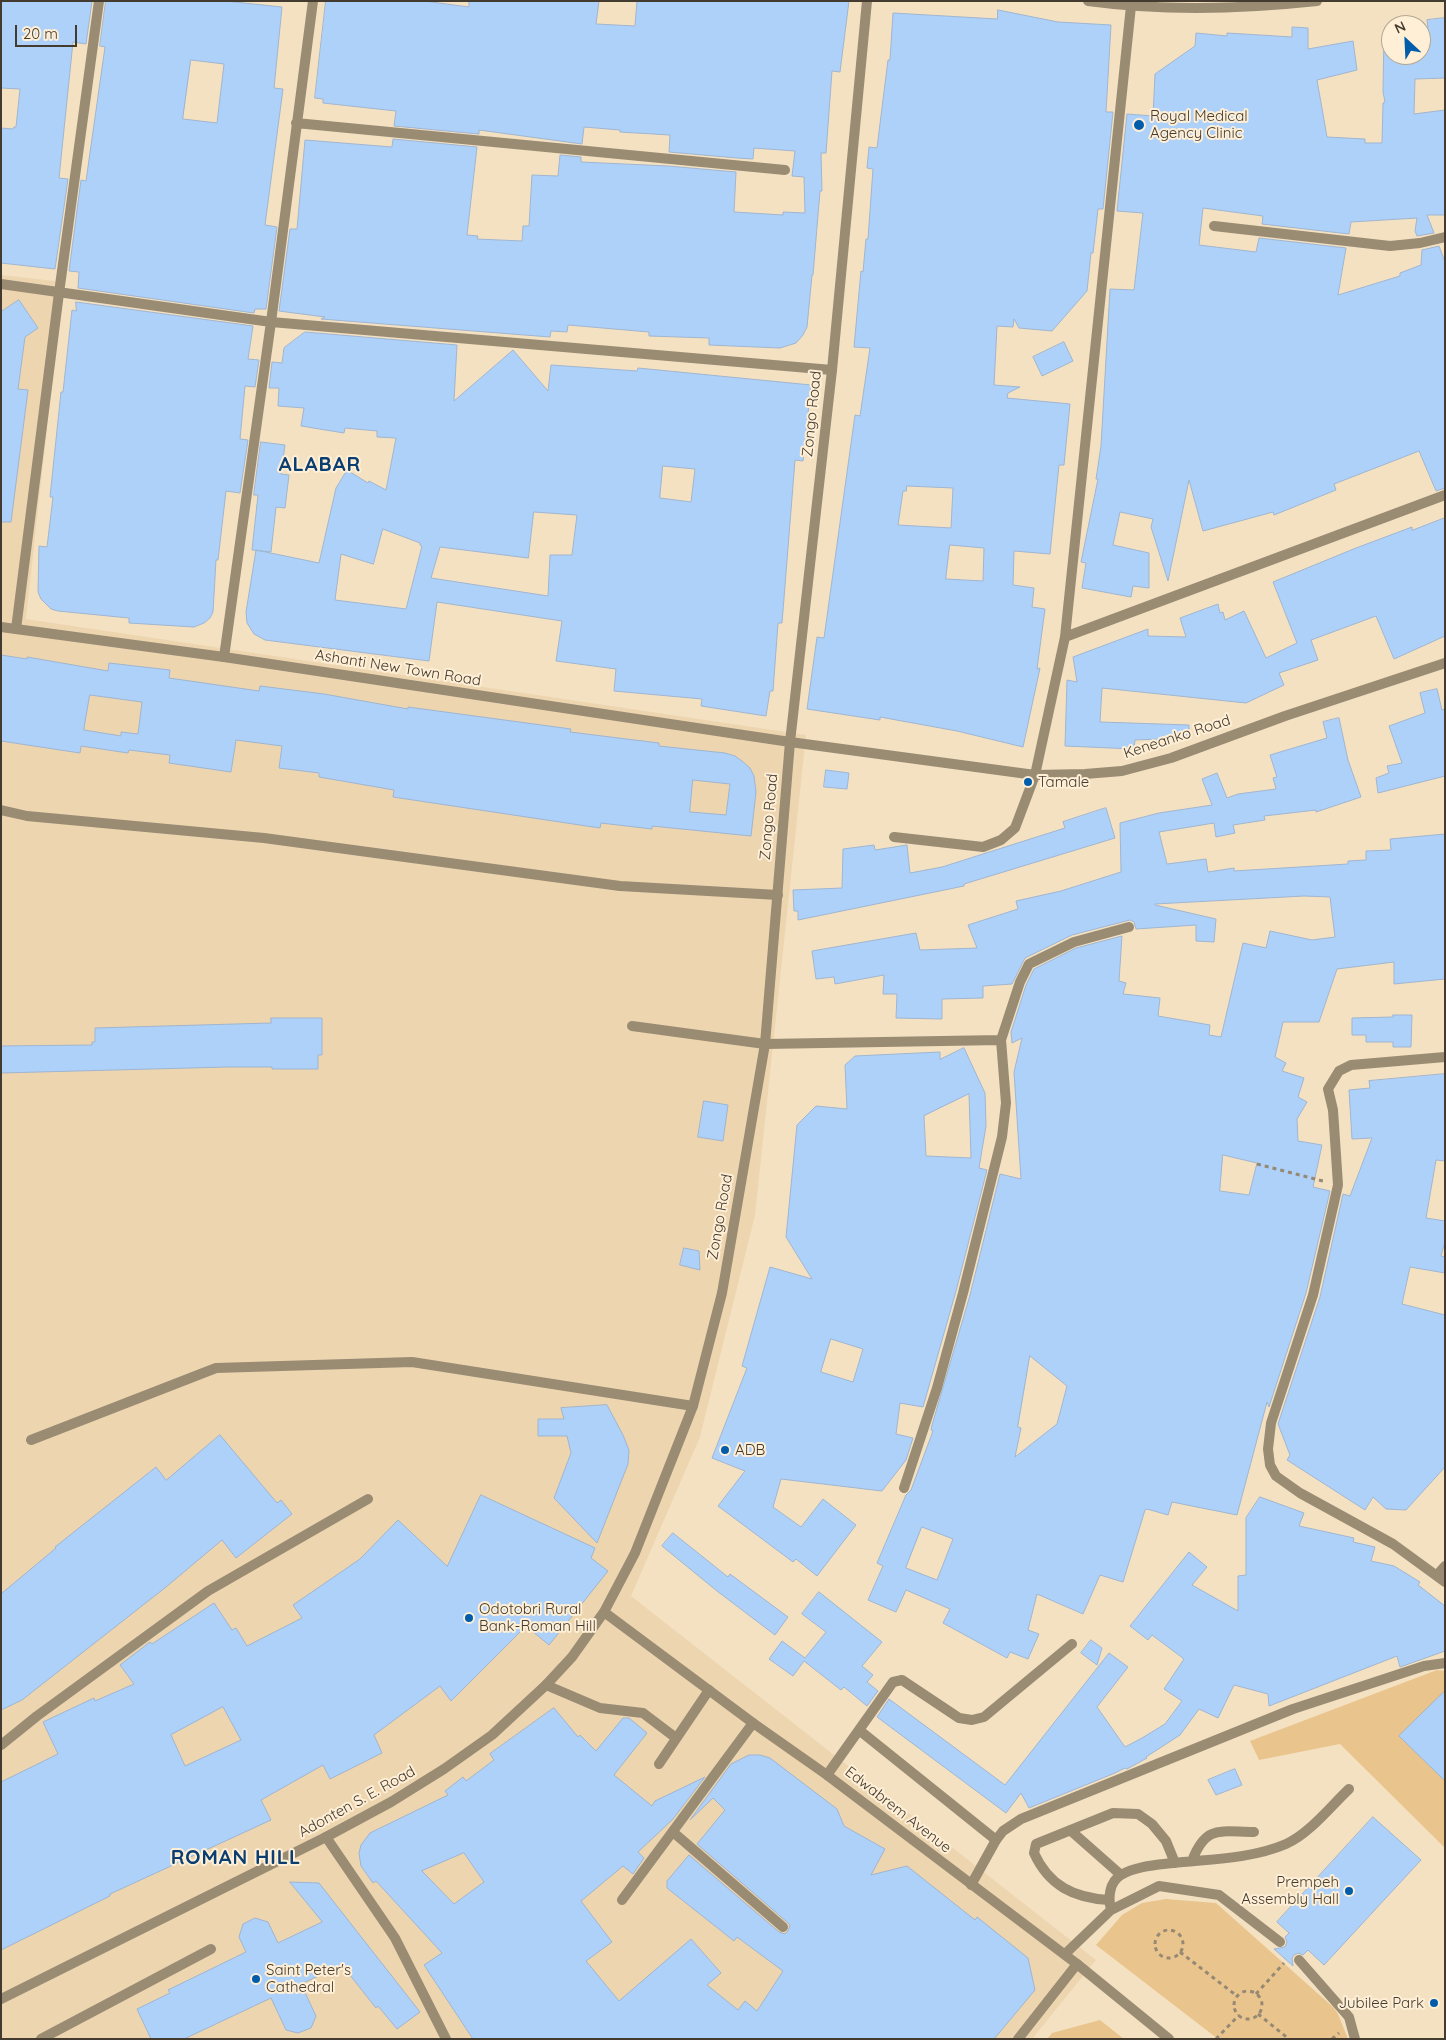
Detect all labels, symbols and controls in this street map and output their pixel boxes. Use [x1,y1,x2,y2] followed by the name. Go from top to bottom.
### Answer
[18,15,80,47] scale bar
[1381,15,1431,65] north arrow
[1392,17,1409,38] text: N
[23,24,58,43] text: 20 m
[1150,107,1248,142] place label: Royal Medical Agency Clinic
[1132,118,1146,132] marker: Royal Medical Agency Clinic
[799,370,825,458] street label: Zongo Road
[278,453,362,477] district label: ALABAR
[314,646,482,690] street label: Ashanti New Town Road
[1121,711,1233,763] street label: Keneanko Road
[756,773,782,861] street label: Zongo Road
[1038,773,1089,791] place label: Tamale
[1022,776,1034,788] marker: Tamale
[704,1173,736,1261] street label: Zongo Road
[735,1441,765,1459] place label: ADB
[719,1444,731,1456] marker: ADB
[479,1600,596,1635] place label: Odotobri Rural Bank-Roman Hill
[463,1612,475,1624] marker: Odotobri Rural Bank-Roman Hill
[296,1762,418,1842] street label: Adonten S. E. Road
[841,1763,955,1857] street label: Edwabrem Avenue
[169,1846,303,1870] district label: ROMAN HILL
[1241,1873,1339,1908] place label: Prempeh Assembly Hall
[1343,1885,1355,1897] marker: Prempeh Assembly Hall
[266,1961,351,1996] place label: Saint Peter's Cathedral
[250,1973,262,1985] marker: Saint Peter's Cathedral
[1338,1994,1424,2012] place label: Jubilee Park
[1428,1997,1440,2009] marker: Jubilee Park

